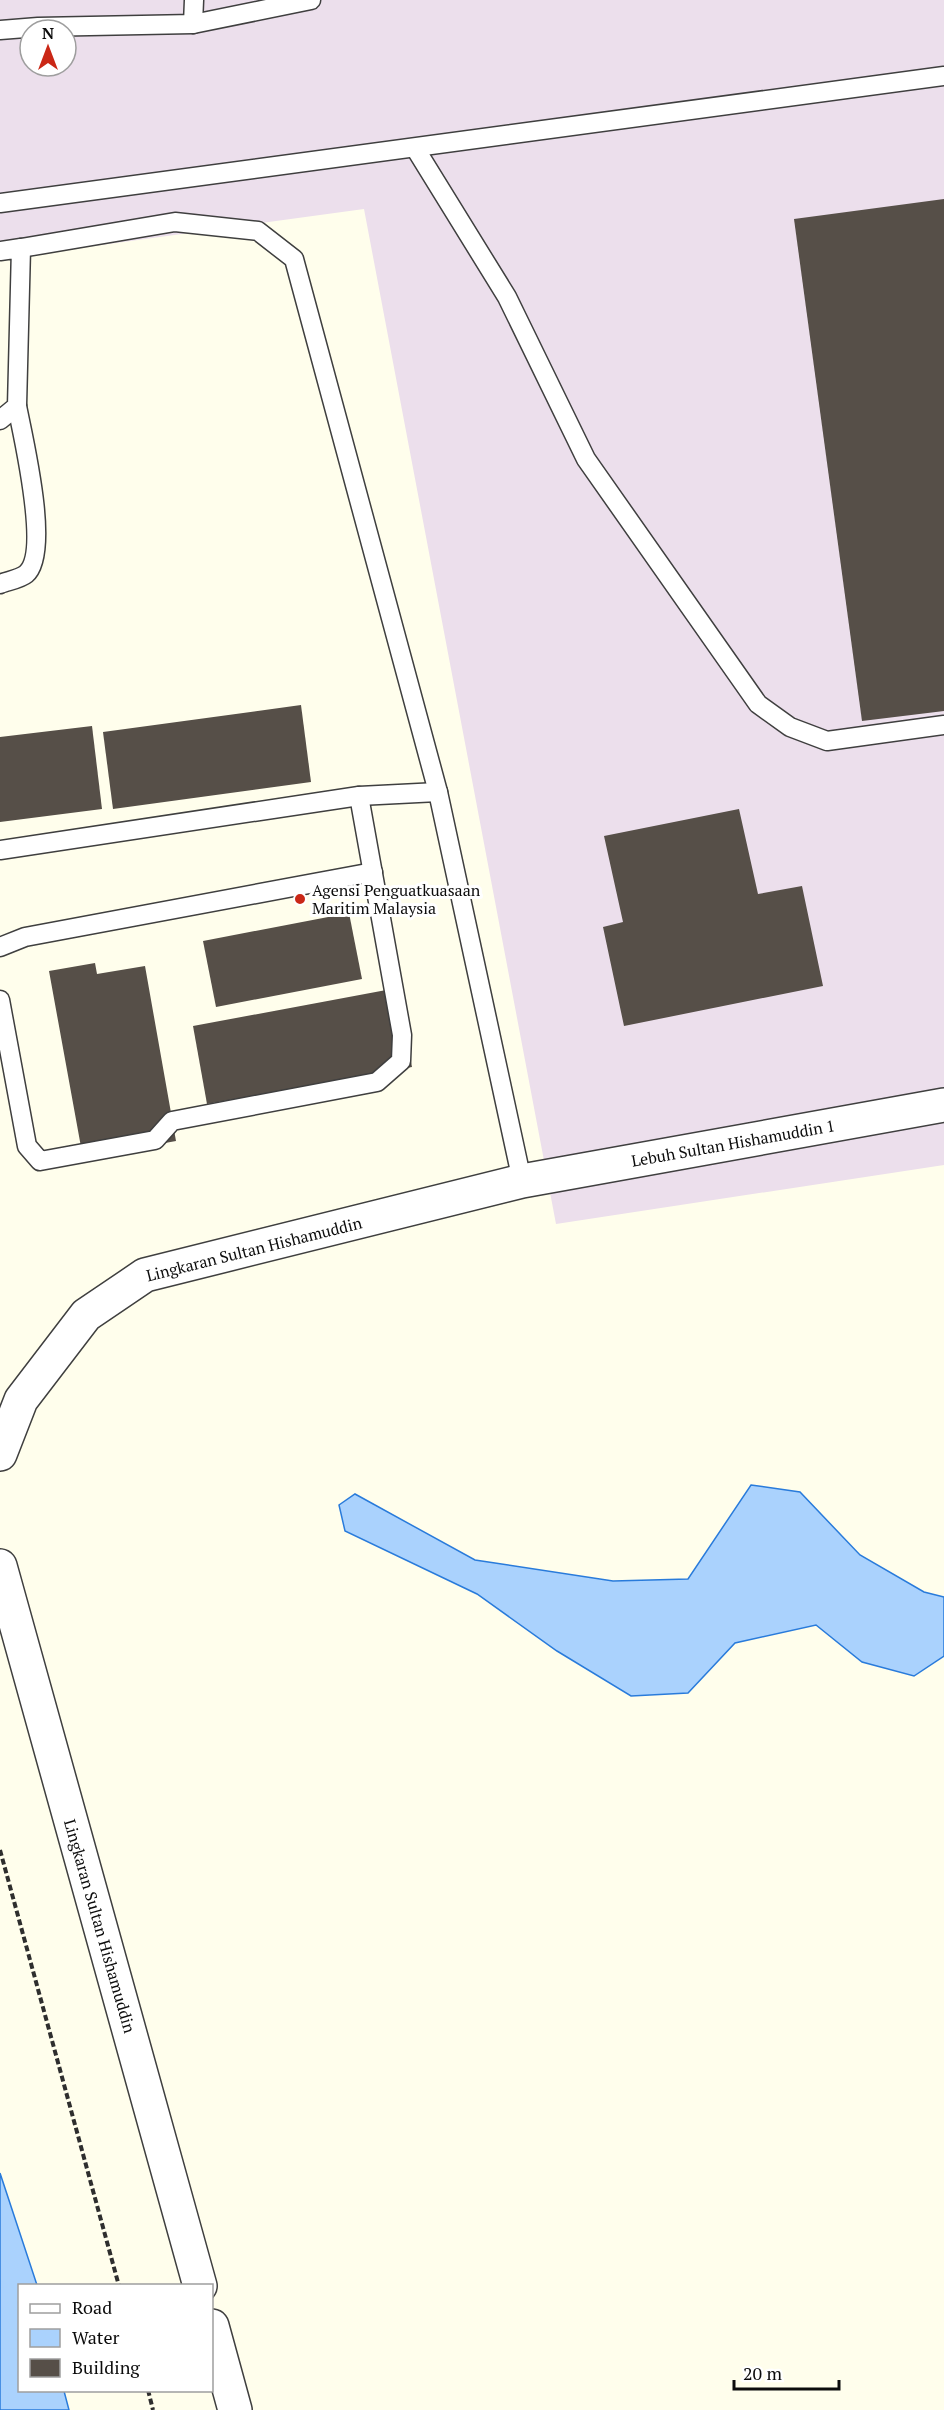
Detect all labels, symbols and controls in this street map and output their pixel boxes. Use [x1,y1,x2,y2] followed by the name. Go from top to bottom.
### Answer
[18,18,78,78] north arrow
[42,22,54,44] text: N
[312,879,481,919] place label: Agensi Penguatkuasaan Maritim Malaysia
[293,892,307,906] marker: Agensi Penguatkuasaan Maritim Malaysia
[629,1114,837,1172] street label: Lebuh Sultan Hishamuddin 1
[144,1211,365,1286] street label: Lingkaran Sultan Hishamuddin
[59,1817,141,2036] street label: Lingkaran Sultan Hishamuddin
[18,2284,213,2392] legend
[72,2295,112,2319] text: Road
[72,2325,119,2349] text: Water
[734,2353,839,2391] scale bar
[72,2355,140,2379] text: Building
[743,2361,783,2385] text: 20 m

